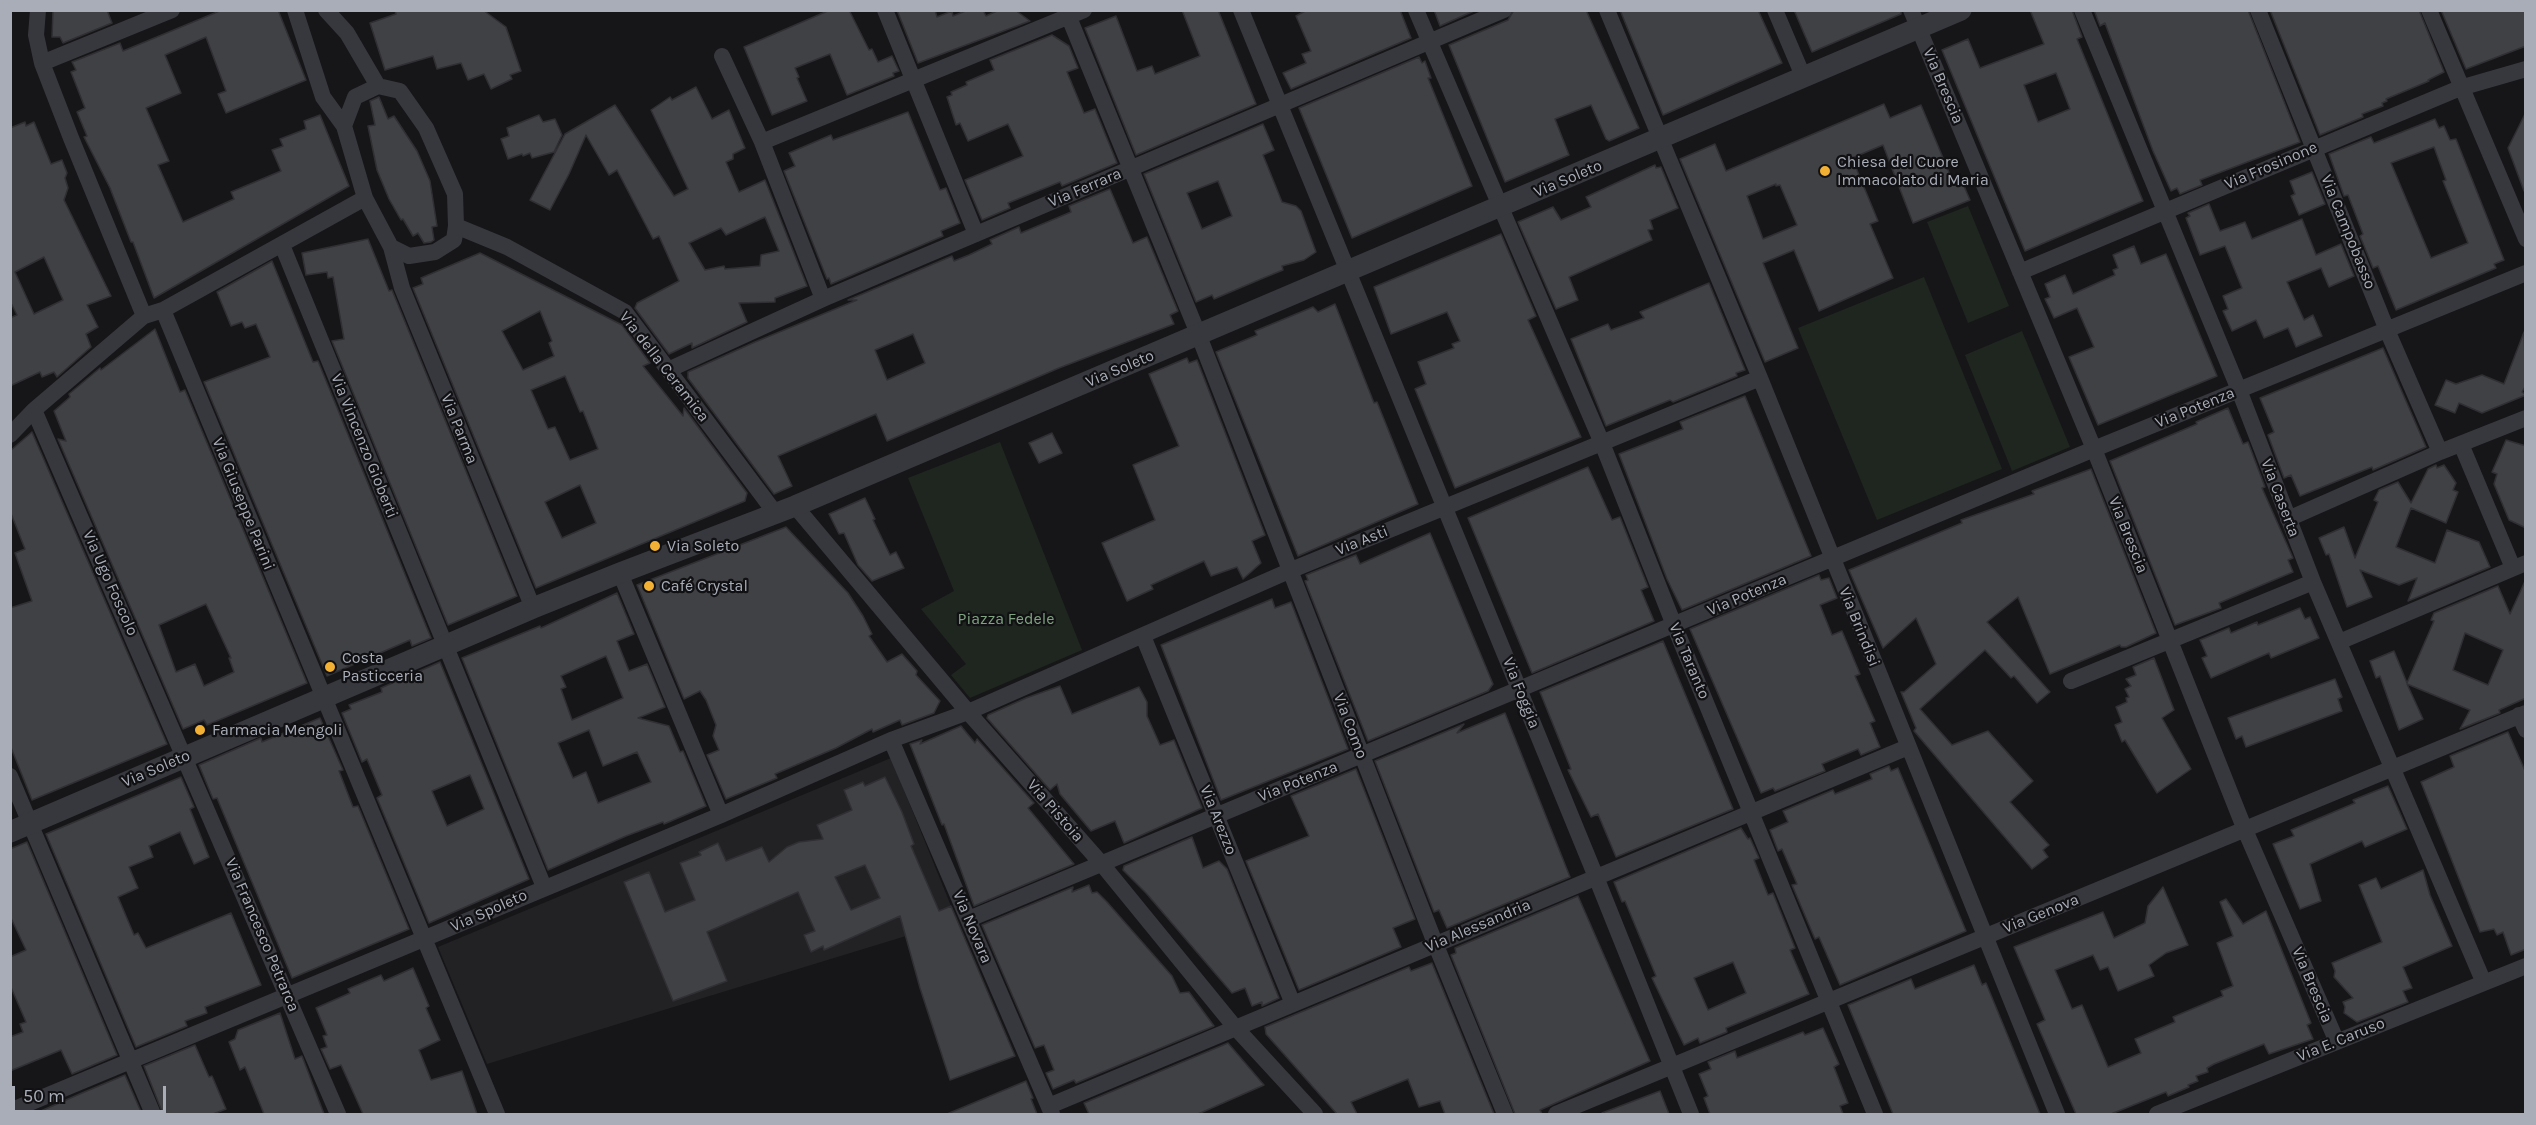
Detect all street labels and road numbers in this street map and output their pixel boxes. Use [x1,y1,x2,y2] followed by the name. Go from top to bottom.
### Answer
[1918,45,1968,127] street label: Via Brescia
[2222,138,2320,194] street label: Via Frosinone
[1531,156,1605,202] street label: Via Soleto
[1046,164,1124,212] street label: Via Ferrara
[2316,172,2380,292] street label: Via Campobasso
[615,308,713,426] street label: Via della Ceramica
[1083,346,1157,392] street label: Via Soleto
[326,371,402,521] street label: Via Vincenzo Gioberti
[2152,383,2238,433] street label: Via Potenza
[436,391,482,467] street label: Via Parma
[208,435,278,573] street label: Via Giuseppe Parini
[2256,456,2304,540] street label: Via Caserta
[2104,494,2152,576] street label: Via Brescia
[1333,522,1391,560] street label: Via Asti
[78,527,142,639] street label: Via Ugo Foscolo
[1704,570,1790,620] street label: Via Potenza
[1834,584,1884,670] street label: Via Brindisi
[1664,620,1714,702] street label: Via Taranto
[1498,655,1544,731] street label: Via Foggia
[1329,691,1371,761] street label: Via Como
[119,746,193,792] street label: Via Soleto
[1255,757,1341,807] street label: Via Potenza
[1023,776,1087,846] street label: Via Pistoia
[1195,782,1241,858] street label: Via Arezzo
[221,855,303,1015] street label: Via Francesco Petrarca
[448,886,530,936] street label: Via Spoleto
[948,888,996,966] street label: Via Novara
[2000,890,2082,938] street label: Via Genova
[1423,895,1533,957] street label: Via Alessandria
[2287,944,2337,1026] street label: Via Brescia
[2294,1014,2388,1066] street label: Via E. Caruso

